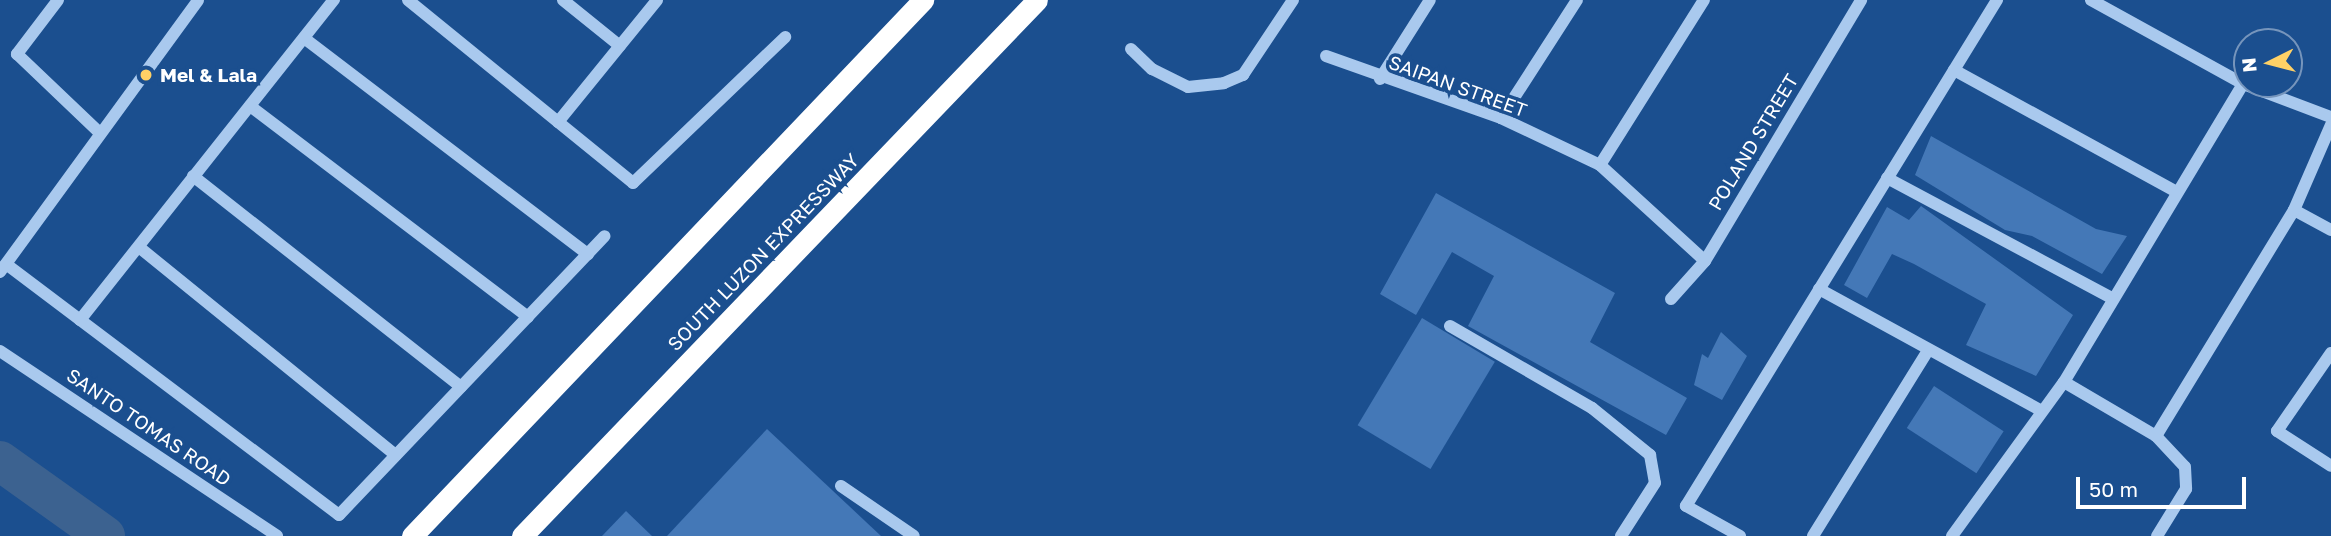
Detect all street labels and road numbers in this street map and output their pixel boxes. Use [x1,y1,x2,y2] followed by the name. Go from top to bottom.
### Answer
[1386,50,1530,122] street label: SAIPAN STREET
[1703,70,1803,214] street label: POLAND STREET
[663,149,863,355] street label: SOUTH LUZON EXPRESSWAY
[63,364,235,490] street label: SANTO TOMAS ROAD

